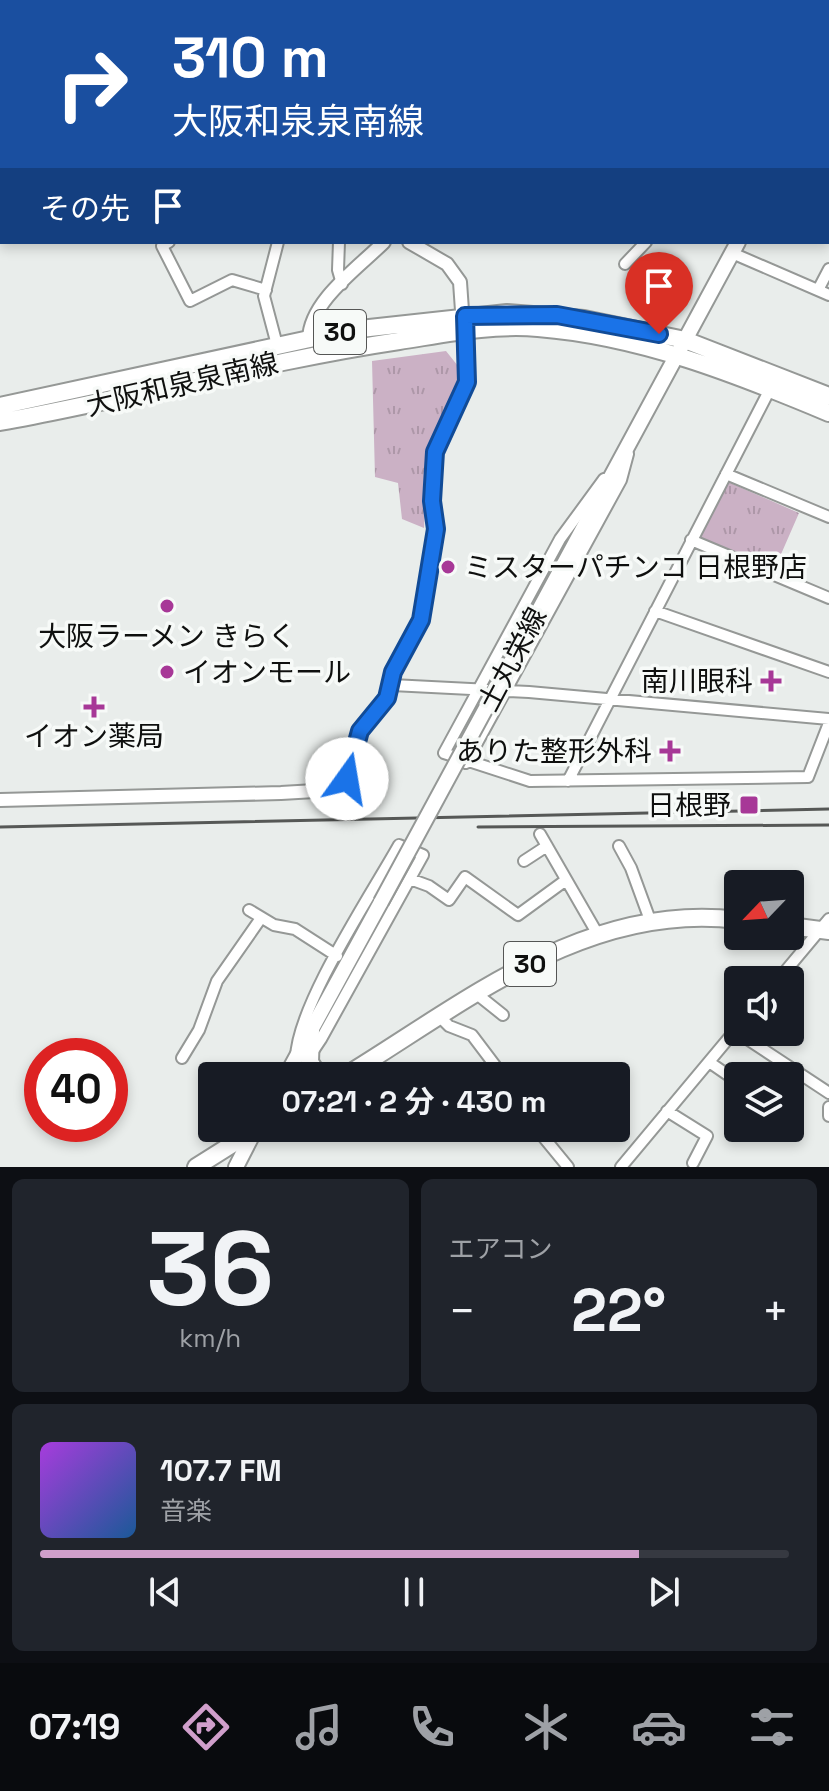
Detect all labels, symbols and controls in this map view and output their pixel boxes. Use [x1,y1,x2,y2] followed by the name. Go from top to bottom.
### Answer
[172,22,329,93] text: 310 m
[40,32,144,136] icon: right
[172,99,424,145] text: 大阪和泉泉南線
[146,184,190,228] icon: arrive
[40,189,130,228] text: その先
[625,252,693,334] pin
[637,264,681,308] icon: arrive
[314,310,366,354] road number: 30
[82,344,282,424] street label: 大阪和泉泉南線
[464,549,807,585] place label: ミスターパチンコ 日根野店
[439,558,457,576] marker: ミスターパチンコ 日根野店
[158,597,176,615] marker: 大阪ラーメン きらく
[470,601,554,717] street label: 土丸栄線
[38,618,296,654] place label: 大阪ラーメン きらく
[183,654,351,690] place label: イオンモール
[158,663,176,681] marker: イオンモール
[641,663,753,699] place label: 南川眼科
[760,670,782,692] marker: 南川眼科
[85,698,103,716] marker: イオン薬局
[24,718,164,754] place label: イオン薬局
[456,733,652,769] place label: ありた整形外科
[305,737,389,821] position arrow
[659,740,681,762] marker: ありた整形外科
[647,787,731,823] place label: 日根野
[738,794,760,816] marker: 日根野
[724,870,804,950] north arrow
[724,870,804,1142] map controls
[504,942,556,986] road number: 30
[724,966,804,1046] button: sound
[24,1038,128,1142] speed limit sign: 40
[724,1062,804,1142] button: layers
[282,1082,546,1121] text: 07:21 · 2 分 · 430 m
[146,1203,274,1335] text: 36
[449,1232,553,1266] text: エアコン
[571,1272,666,1349] text: 22°
[449,1283,476,1339] text: −
[762,1283,789,1339] text: +
[179,1321,241,1355] text: km/h
[160,1451,282,1490] text: 107.7 FM
[160,1494,212,1528] text: 音楽
[143,1570,187,1614] icon: previous
[392,1570,436,1614] icon: pause
[642,1570,686,1614] icon: next
[178,1699,234,1755] icon: directions
[291,1699,347,1755] icon: music
[404,1699,460,1755] icon: phone
[518,1699,574,1755] icon: climate
[631,1699,687,1755] icon: car
[744,1699,800,1755] icon: filters
[29,1704,120,1750] text: 07:19

